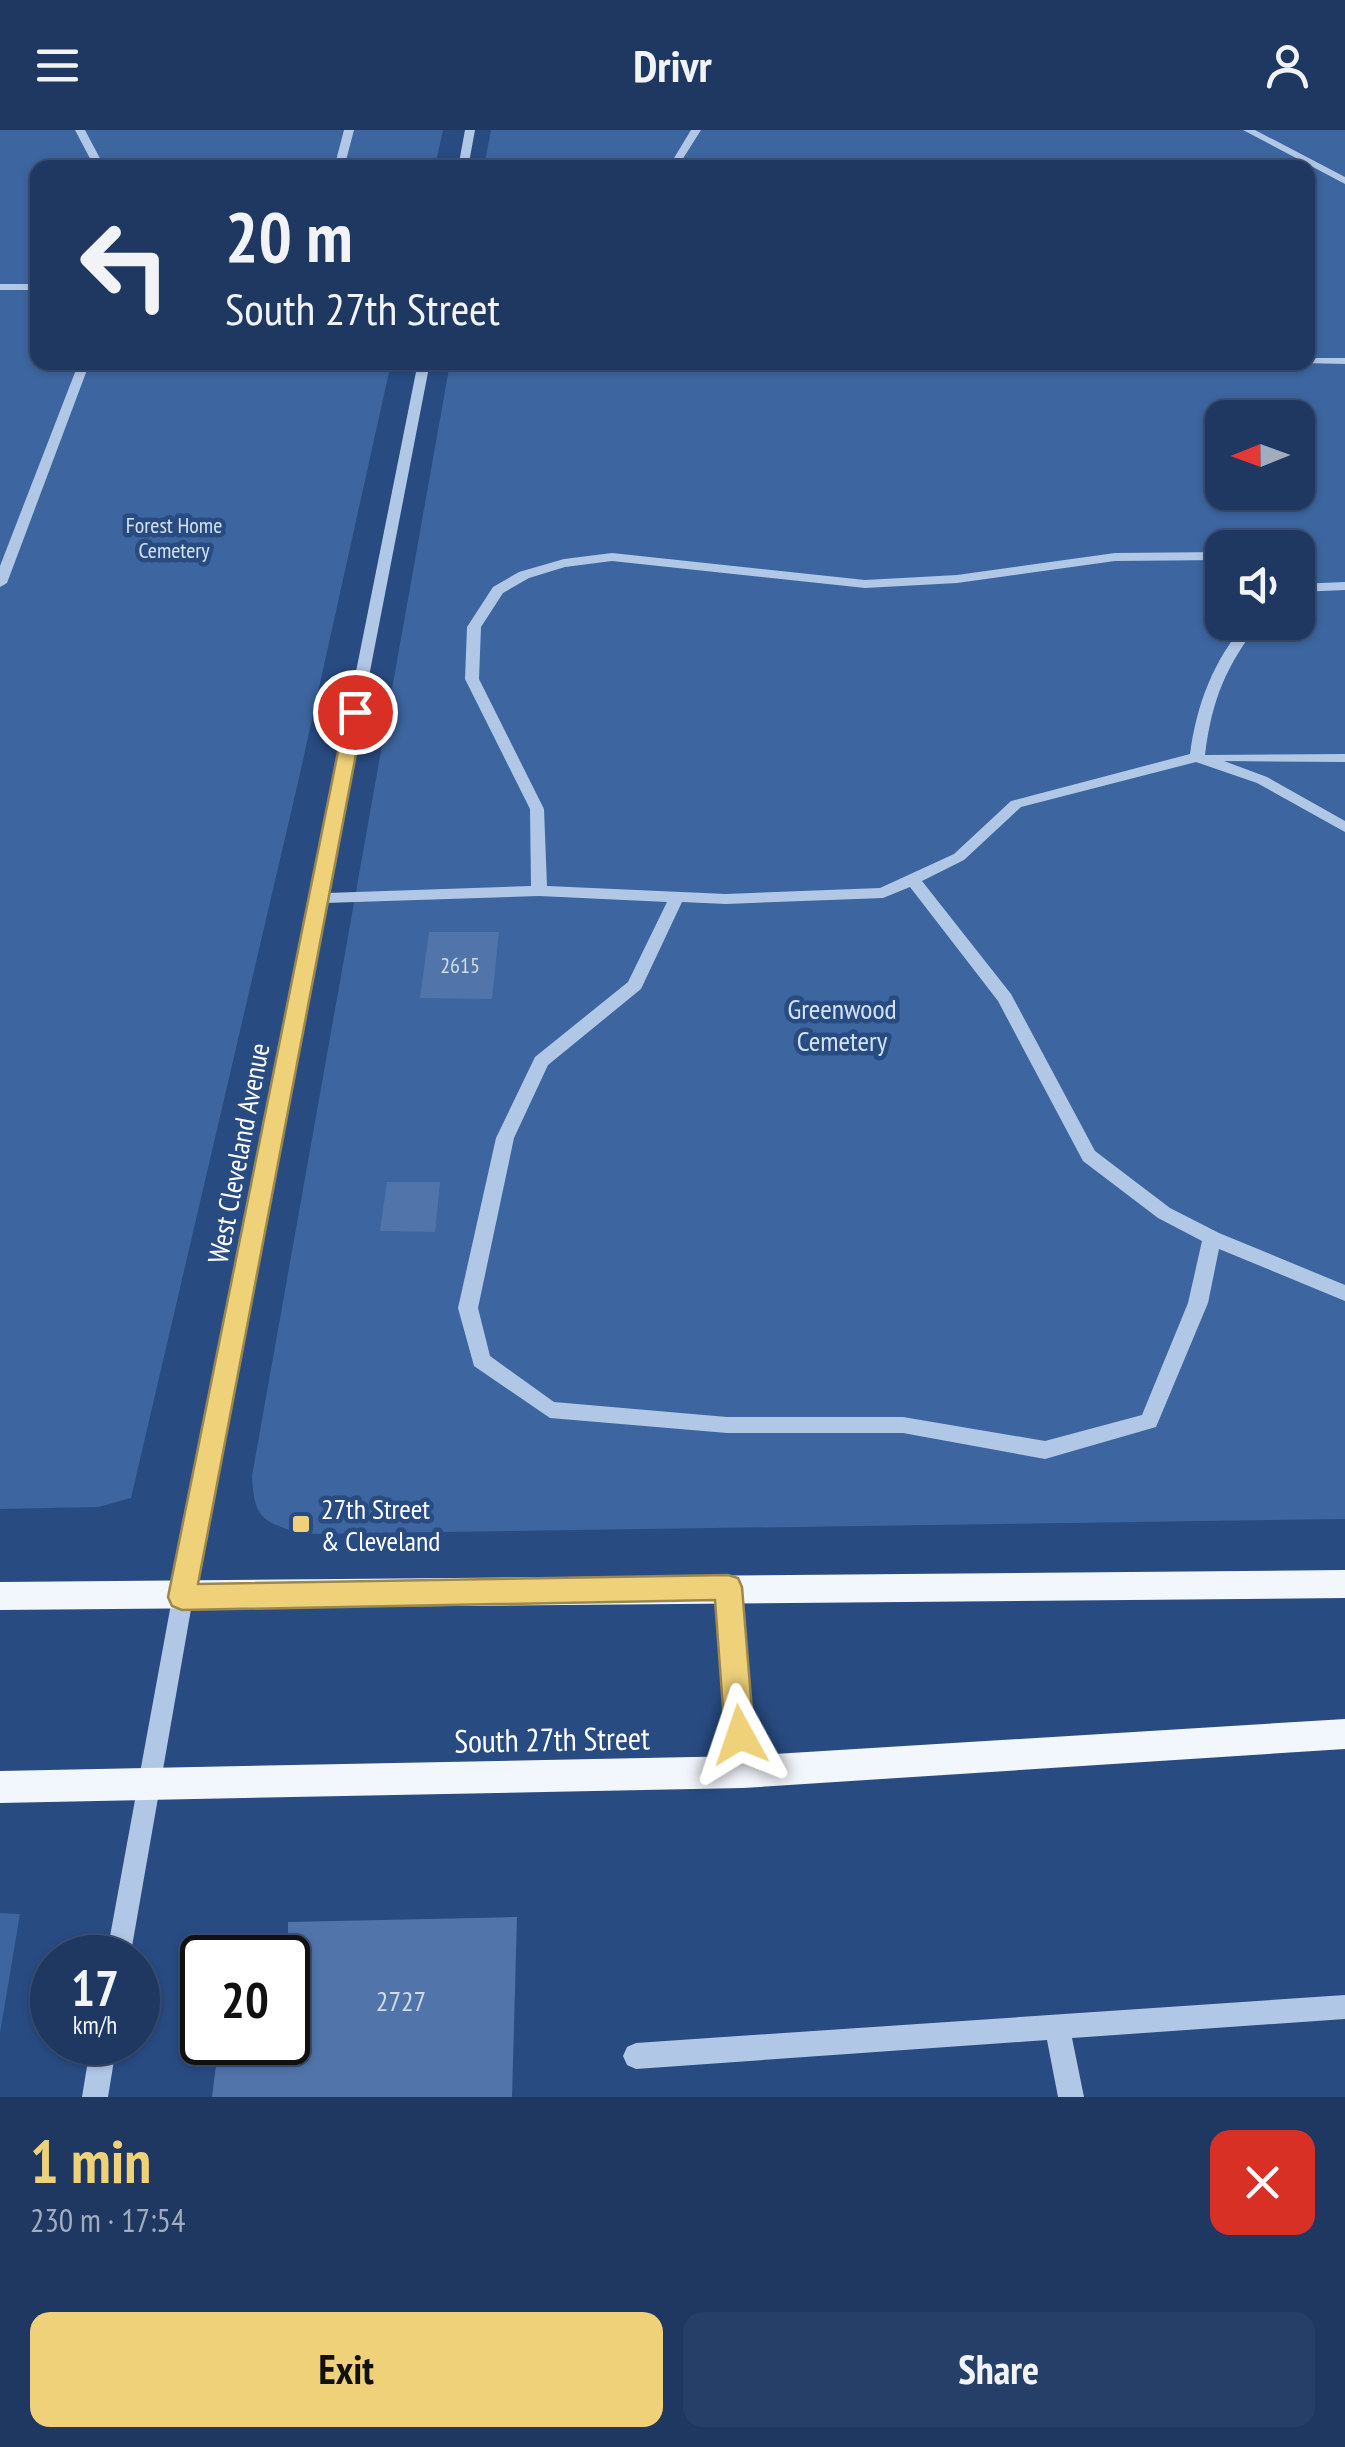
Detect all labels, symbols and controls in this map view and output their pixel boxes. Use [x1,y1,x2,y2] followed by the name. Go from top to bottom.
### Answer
[633,36,712,94] text: Drivr
[30,38,85,93] icon: menu
[1260,38,1315,93] icon: person
[225,191,353,281] text: 20 m
[60,200,190,330] icon: left
[225,279,500,337] text: South 27th Street
[1205,400,1315,510] north arrow
[1205,400,1315,640] map controls
[126,511,222,564] park label: Forest Home Cemetery
[1205,530,1315,640] button: sound
[313,670,398,755] pin
[328,685,383,740] icon: arrive
[440,951,480,979] house number: 2615
[787,990,897,1059] park label: Greenwood Cemetery
[199,1040,277,1266] street label: West Cleveland Avenue
[321,1490,440,1559] place label: 27th Street & Cleveland
[290,1513,312,1535] marker: 27th Street & Cleveland
[688,1683,792,1787] position arrow
[454,1716,650,1762] street label: South 27th Street
[180,1935,310,2065] speed limit sign: 20
[71,1955,119,2020] text: 17
[376,1982,426,2019] house number: 2727
[73,2009,117,2041] text: km/h
[30,2122,151,2200] text: 1 min
[1210,2130,1315,2235] button: close
[30,2199,185,2241] text: 230 m · 17:54
[30,2312,663,2427] button: Exit
[683,2312,1315,2427] button: Share

